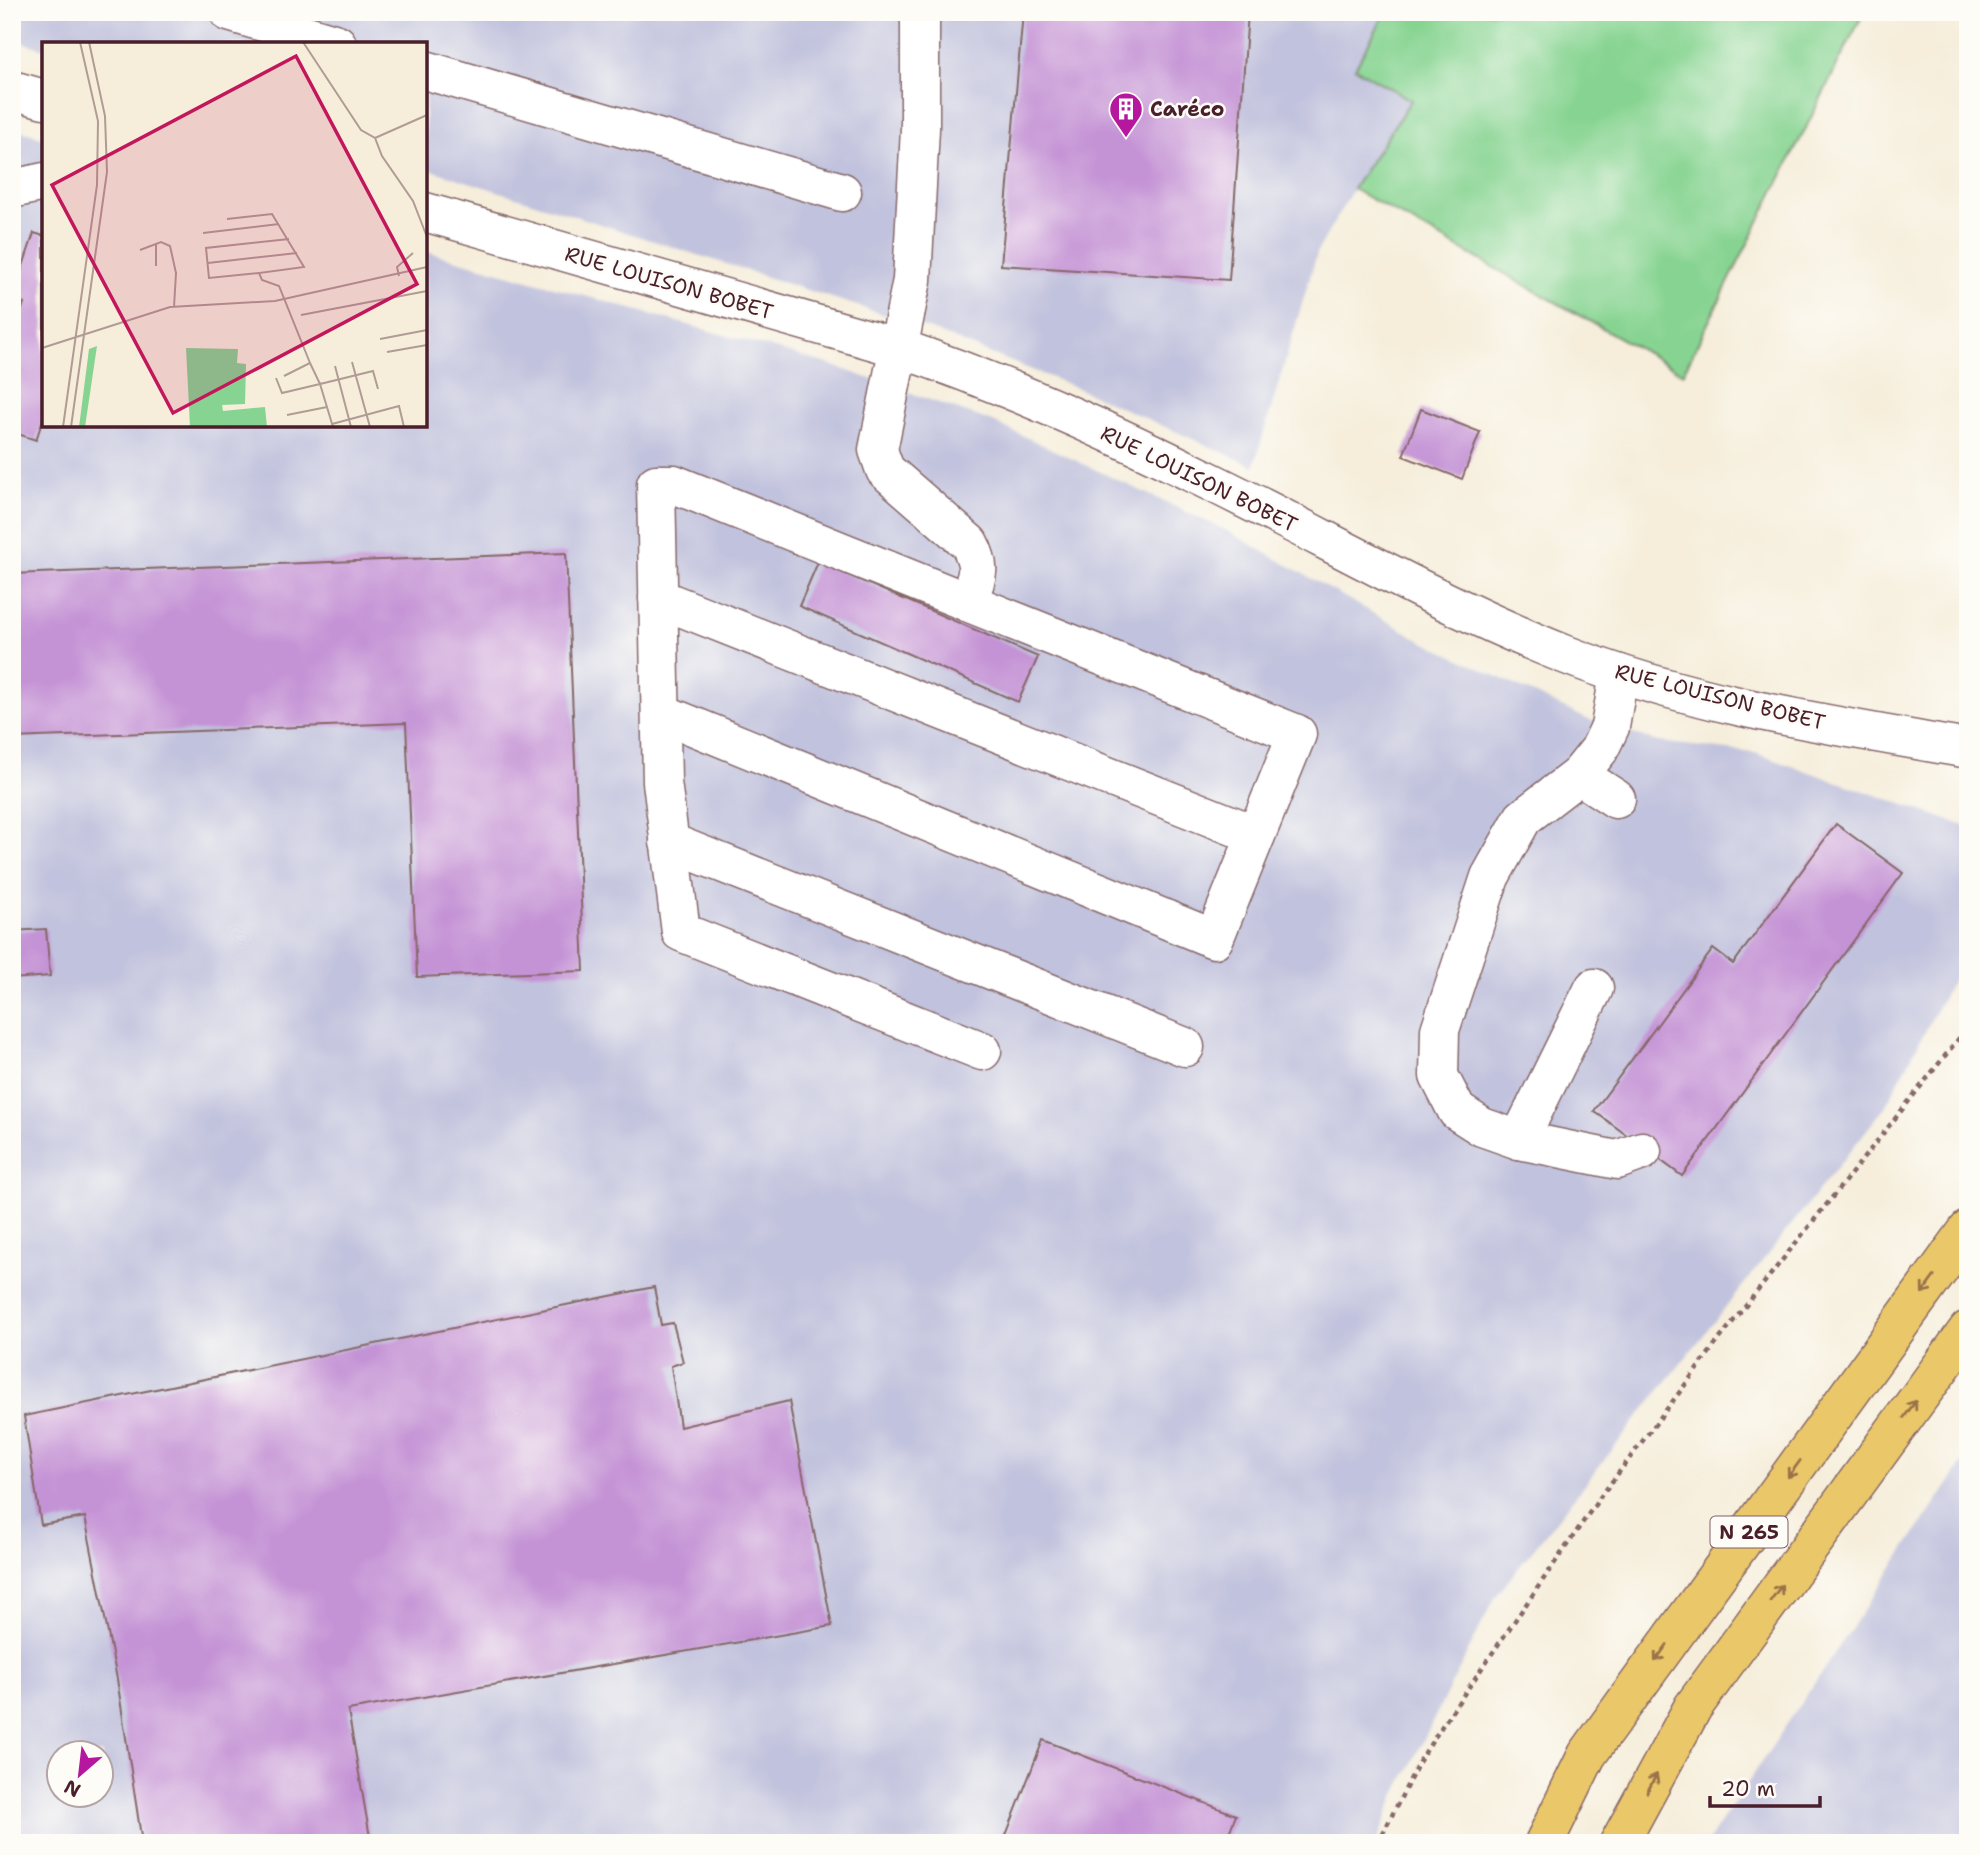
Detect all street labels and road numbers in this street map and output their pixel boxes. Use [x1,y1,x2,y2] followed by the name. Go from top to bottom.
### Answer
[561,240,777,326] street label: RUE LOUISON BOBET
[1096,419,1302,539] street label: RUE LOUISON BOBET
[1612,657,1828,737] street label: RUE LOUISON BOBET
[1710,1516,1788,1548] road number: N 265

